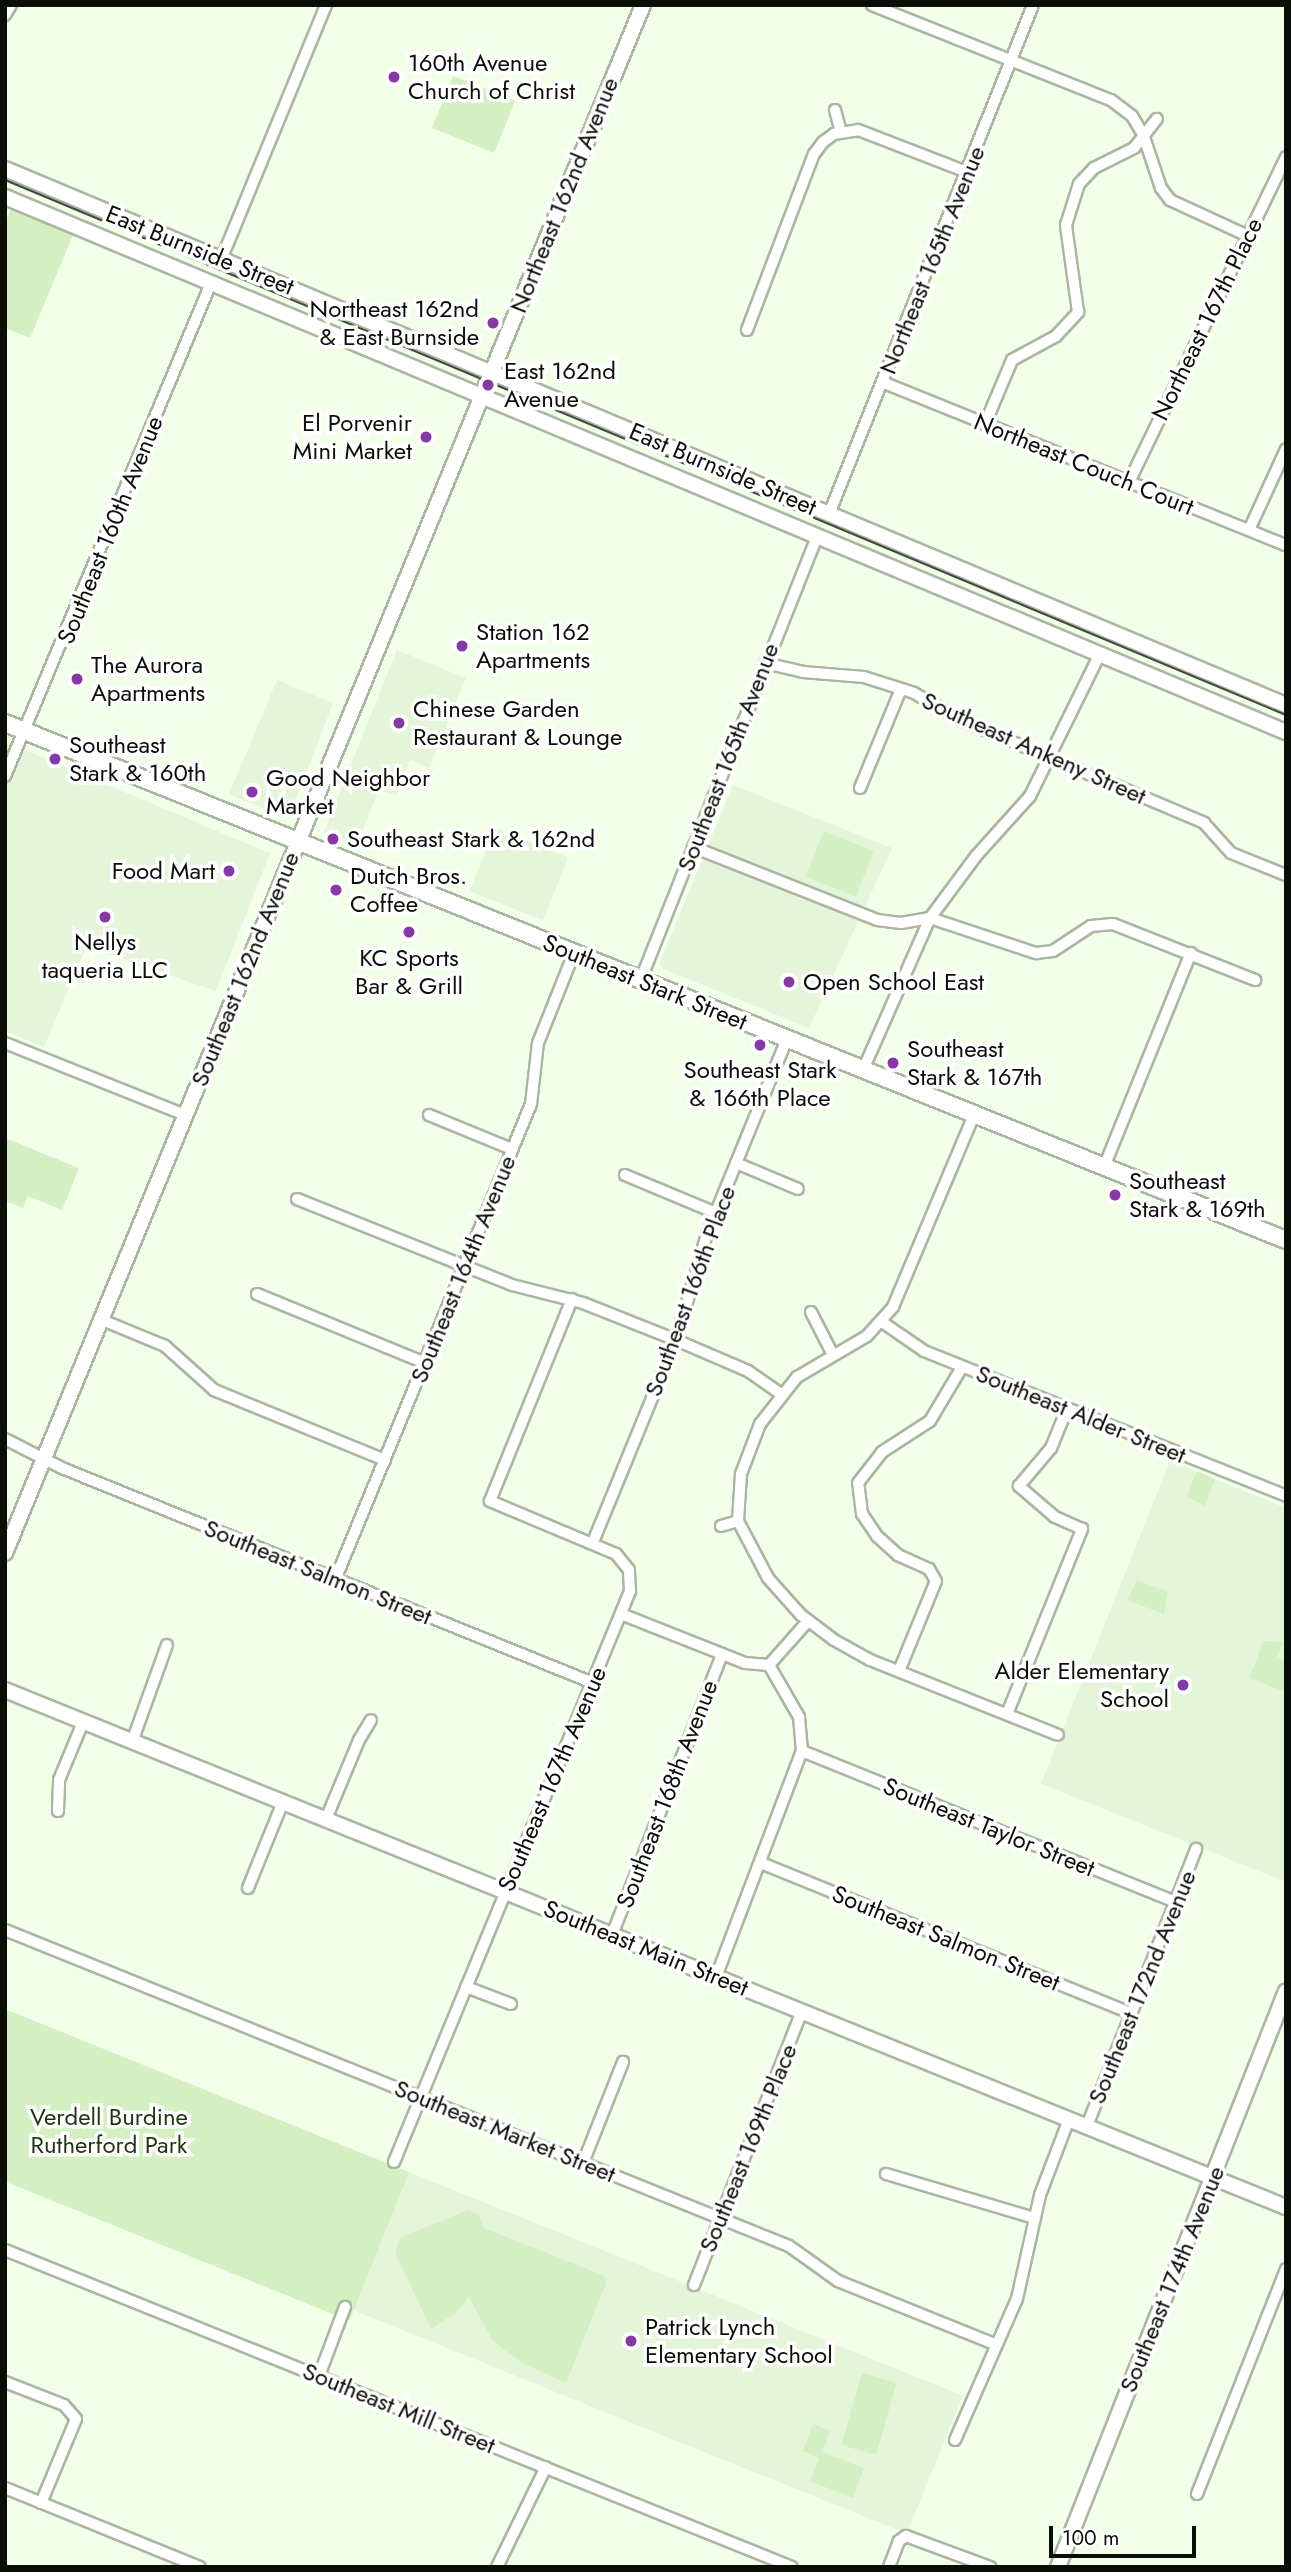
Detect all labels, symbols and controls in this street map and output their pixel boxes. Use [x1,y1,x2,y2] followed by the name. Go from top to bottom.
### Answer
[408,49,575,105] place label: 160th Avenue Church of Christ
[386,69,402,85] marker: 160th Avenue Church of Christ
[504,73,624,317] street label: Northeast 162nd Avenue
[873,142,991,378] street label: Northeast 165th Avenue
[102,199,298,301] street label: East Burnside Street
[1145,213,1269,425] street label: Northeast 167th Place
[310,295,479,351] place label: Northeast 162nd & East Burnside
[485,315,501,331] marker: Northeast 162nd & East Burnside
[504,357,616,413] place label: East 162nd Avenue
[478,375,498,395] marker: East 162nd Avenue
[970,407,1198,521] street label: Northeast Couch Court
[293,409,412,465] place label: El Porvenir Mini Market
[51,412,169,648] street label: Southeast 160th Avenue
[625,417,821,521] street label: East Burnside Street
[418,429,434,445] marker: El Porvenir Mini Market
[476,618,590,674] place label: Station 162 Apartments
[454,638,470,654] marker: Station 162 Apartments
[671,639,785,875] street label: Southeast 165th Avenue
[91,651,205,707] place label: The Aurora Apartments
[69,671,85,687] marker: The Aurora Apartments
[917,686,1151,810] street label: Southeast Ankeny Street
[413,695,622,751] place label: Chinese Garden Restaurant & Lounge
[391,715,407,731] marker: Chinese Garden Restaurant & Lounge
[69,731,206,787] place label: Southeast Stark & 160th
[47,751,63,767] marker: Southeast Stark & 160th
[266,764,430,820] place label: Good Neighbor Market
[244,784,260,800] marker: Good Neighbor Market
[347,825,595,853] place label: Southeast Stark & 162nd
[325,831,341,847] marker: Southeast Stark & 162nd
[185,848,305,1090] street label: Southeast 162nd Avenue
[112,857,215,885] place label: Food Mart
[350,862,467,918] place label: Dutch Bros. Coffee
[221,863,237,879] marker: Food Mart
[328,882,344,898] marker: Dutch Bros. Coffee
[97,909,113,925] marker: Nellys taqueria LLC
[401,924,417,940] marker: KC Sports Bar & Grill
[42,928,168,984] place label: Nellys taqueria LLC
[539,928,751,1036] street label: Southeast Stark Street
[355,944,463,1000] place label: KC Sports Bar & Grill
[803,968,984,996] place label: Open School East
[781,974,797,990] marker: Open School East
[907,1035,1042,1091] place label: Southeast Stark & 167th
[752,1037,768,1053] marker: Southeast Stark & 166th Place
[885,1055,901,1071] marker: Southeast Stark & 167th
[684,1056,836,1112] place label: Southeast Stark & 166th Place
[404,1151,522,1387] street label: Southeast 164th Avenue
[1129,1167,1266,1223] place label: Southeast Stark & 169th
[639,1182,741,1400] street label: Southeast 166th Place
[1107,1187,1123,1203] marker: Southeast Stark & 169th
[972,1359,1190,1469] street label: Southeast Alder Street
[200,1513,436,1631] street label: Southeast Salmon Street
[995,1657,1169,1713] place label: Alder Elementary School
[492,1662,612,1896] street label: Southeast 167th Avenue
[610,1676,724,1912] street label: Southeast 168th Avenue
[1175,1677,1191,1693] marker: Alder Elementary School
[879,1771,1099,1883] street label: Southeast Taylor Street
[1082,1866,1202,2108] street label: Southeast 172nd Avenue
[828,1879,1064,1997] street label: Southeast Salmon Street
[540,1894,752,2002] street label: Southeast Main Street
[693,2040,803,2256] street label: Southeast 169th Place
[390,2073,620,2189] street label: Southeast Market Street
[30,2103,188,2159] park label: Verdell Burdine Rutherford Park
[1113,2162,1231,2396] street label: Southeast 174th Avenue
[645,2313,833,2369] place label: Patrick Lynch Elementary School
[623,2333,639,2349] marker: Patrick Lynch Elementary School
[299,2356,499,2460] street label: Southeast Mill Street
[1053,2512,1200,2556] scale bar
[1062,2523,1119,2553] text: 100 m

